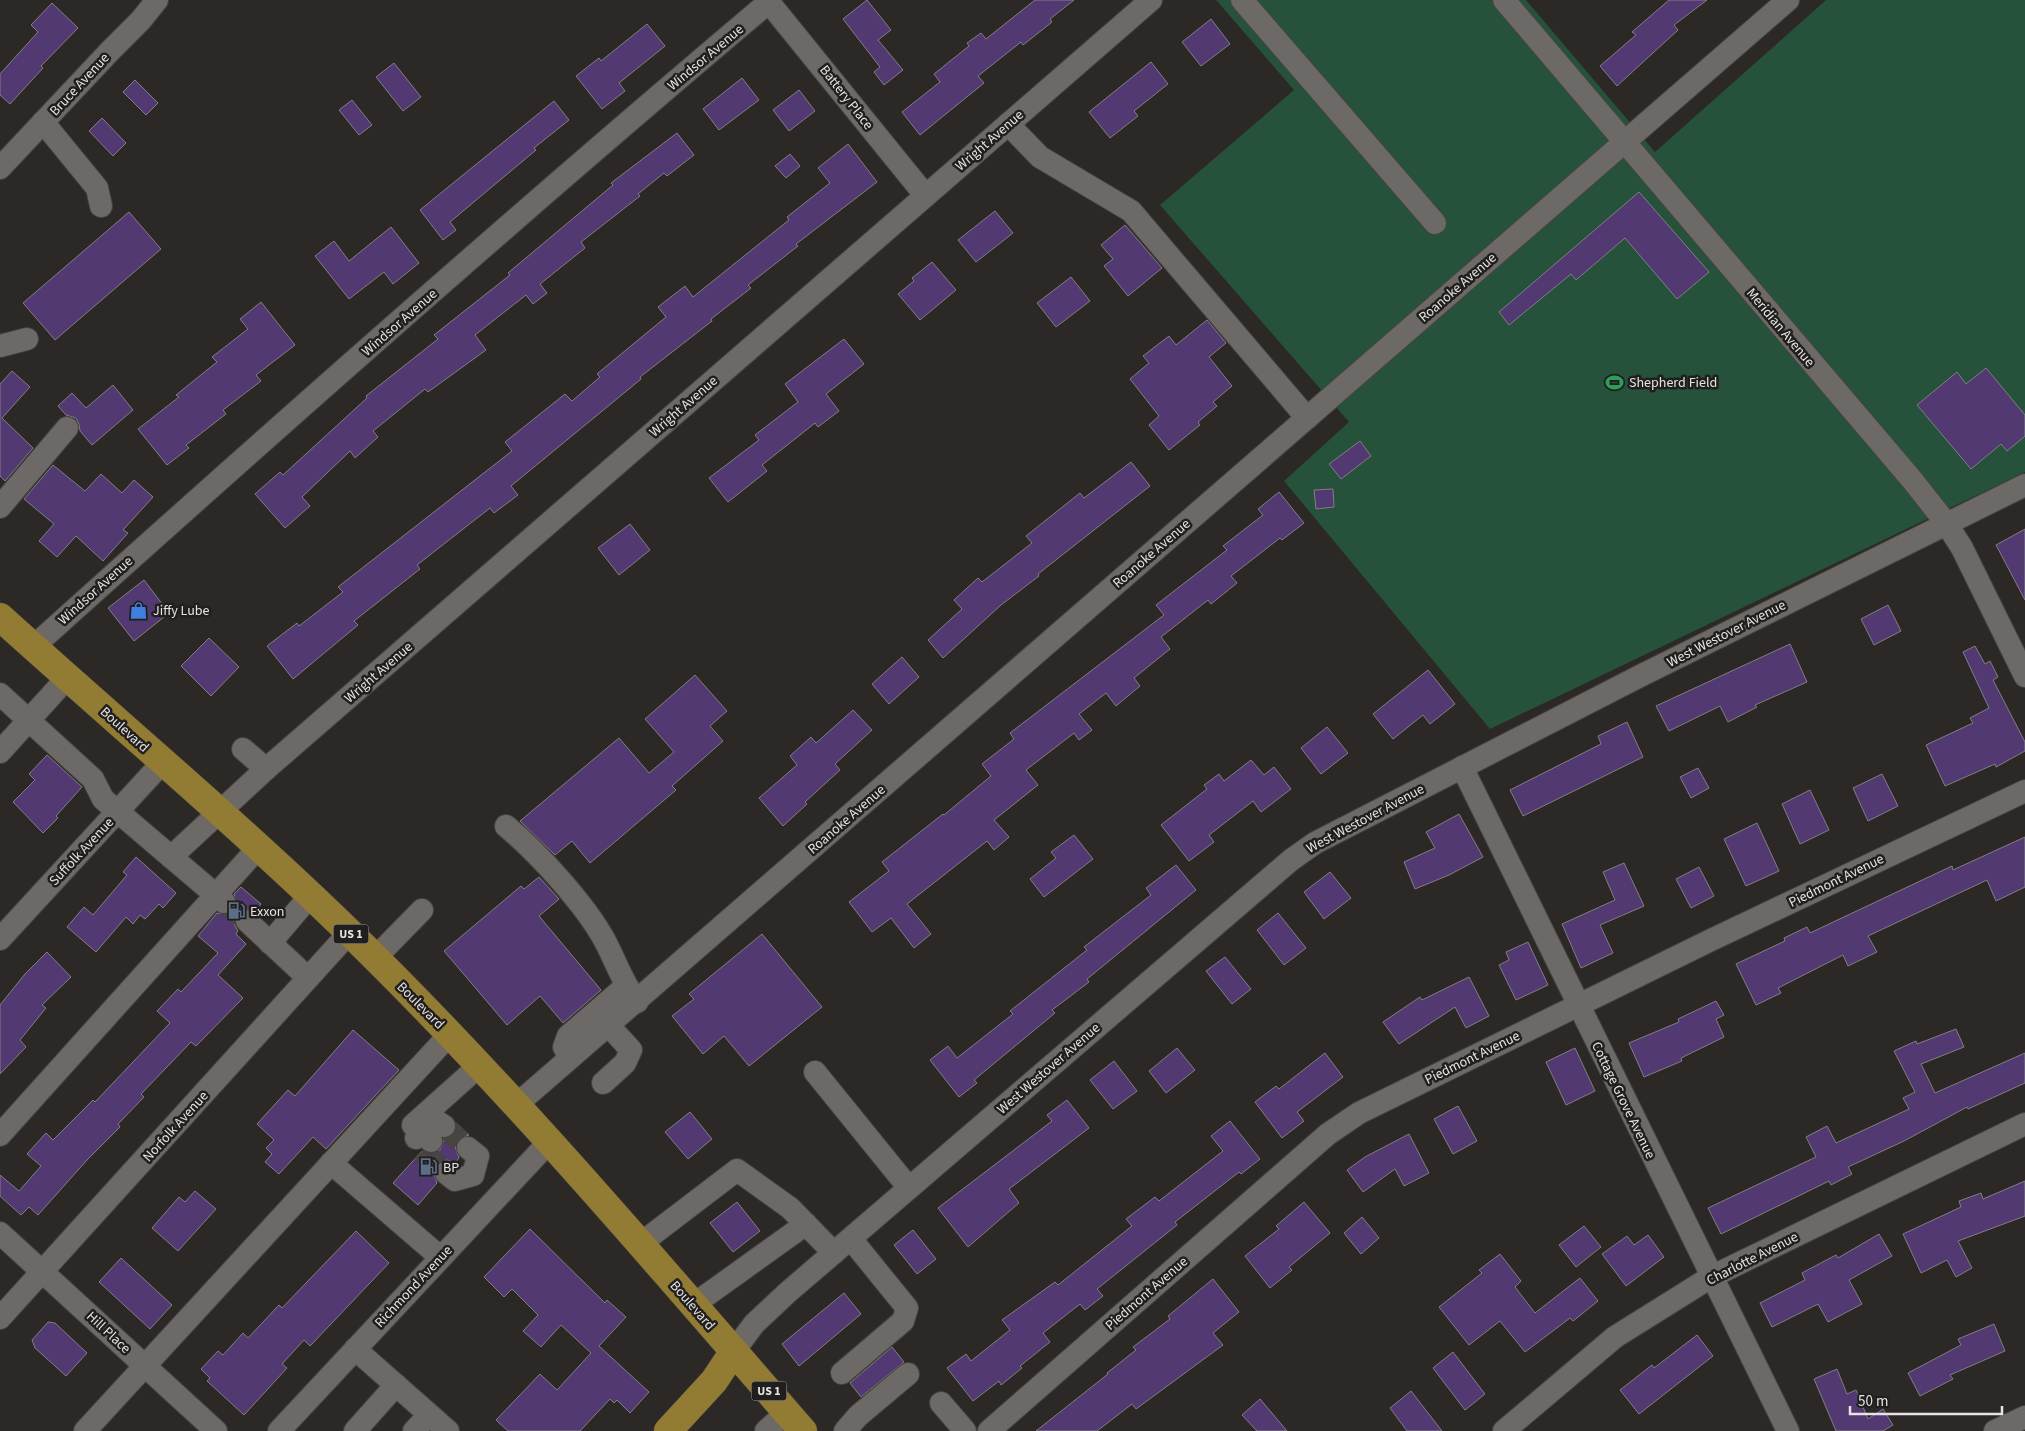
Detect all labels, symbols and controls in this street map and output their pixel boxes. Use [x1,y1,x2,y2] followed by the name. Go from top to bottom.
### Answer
[663,20,748,96] street label: Windsor Avenue
[45,49,114,121] street label: Bruce Avenue
[815,61,878,134] street label: Battery Place
[951,105,1028,176] street label: Wright Avenue
[1414,248,1501,327] street label: Roanoke Avenue
[358,284,442,361] street label: Windsor Avenue
[1741,284,1819,371] street label: Meridian Avenue
[645,371,722,442] street label: Wright Avenue
[1605,372,1625,392] sports icon: Shepherd Field
[1629,373,1717,393] place label: Shepherd Field
[1108,514,1195,593] street label: Roanoke Avenue
[54,552,137,630] street label: Windsor Avenue
[1664,595,1789,673] street label: West Westover Avenue
[129,600,149,620] shop icon: Jiffy Lube
[153,601,210,621] place label: Jiffy Lube
[340,637,417,708] street label: Wright Avenue
[95,702,153,757] street label: Boulevard
[1303,779,1428,858] street label: West Westover Avenue
[803,780,890,859] street label: Roanoke Avenue
[45,813,119,890] street label: Suffolk Avenue
[1785,849,1887,913] street label: Piedmont Avenue
[226,901,246,921] fuel station icon: Exxon
[250,902,284,922] place label: Exxon
[334,924,368,944] road number: US 1
[392,977,449,1034] street label: Boulevard
[993,1018,1105,1119] street label: West Westover Avenue
[1421,1026,1523,1090] street label: Piedmont Avenue
[1586,1038,1660,1162] street label: Cottage Grove Avenue
[138,1087,213,1167] street label: Norfolk Avenue
[419,1157,439,1177] fuel station icon: BP
[443,1158,459,1178] place label: BP
[1703,1227,1802,1291] street label: Charlotte Avenue
[370,1241,457,1332] street label: Richmond Avenue
[1101,1252,1192,1335] street label: Piedmont Avenue
[665,1277,719,1335] street label: Boulevard
[82,1307,135,1359] street label: Hill Place
[752,1382,786,1400] road number: US 1
[1850,1384,2002,1416] scale bar
[1858,1391,1888,1412] text: 50 m

